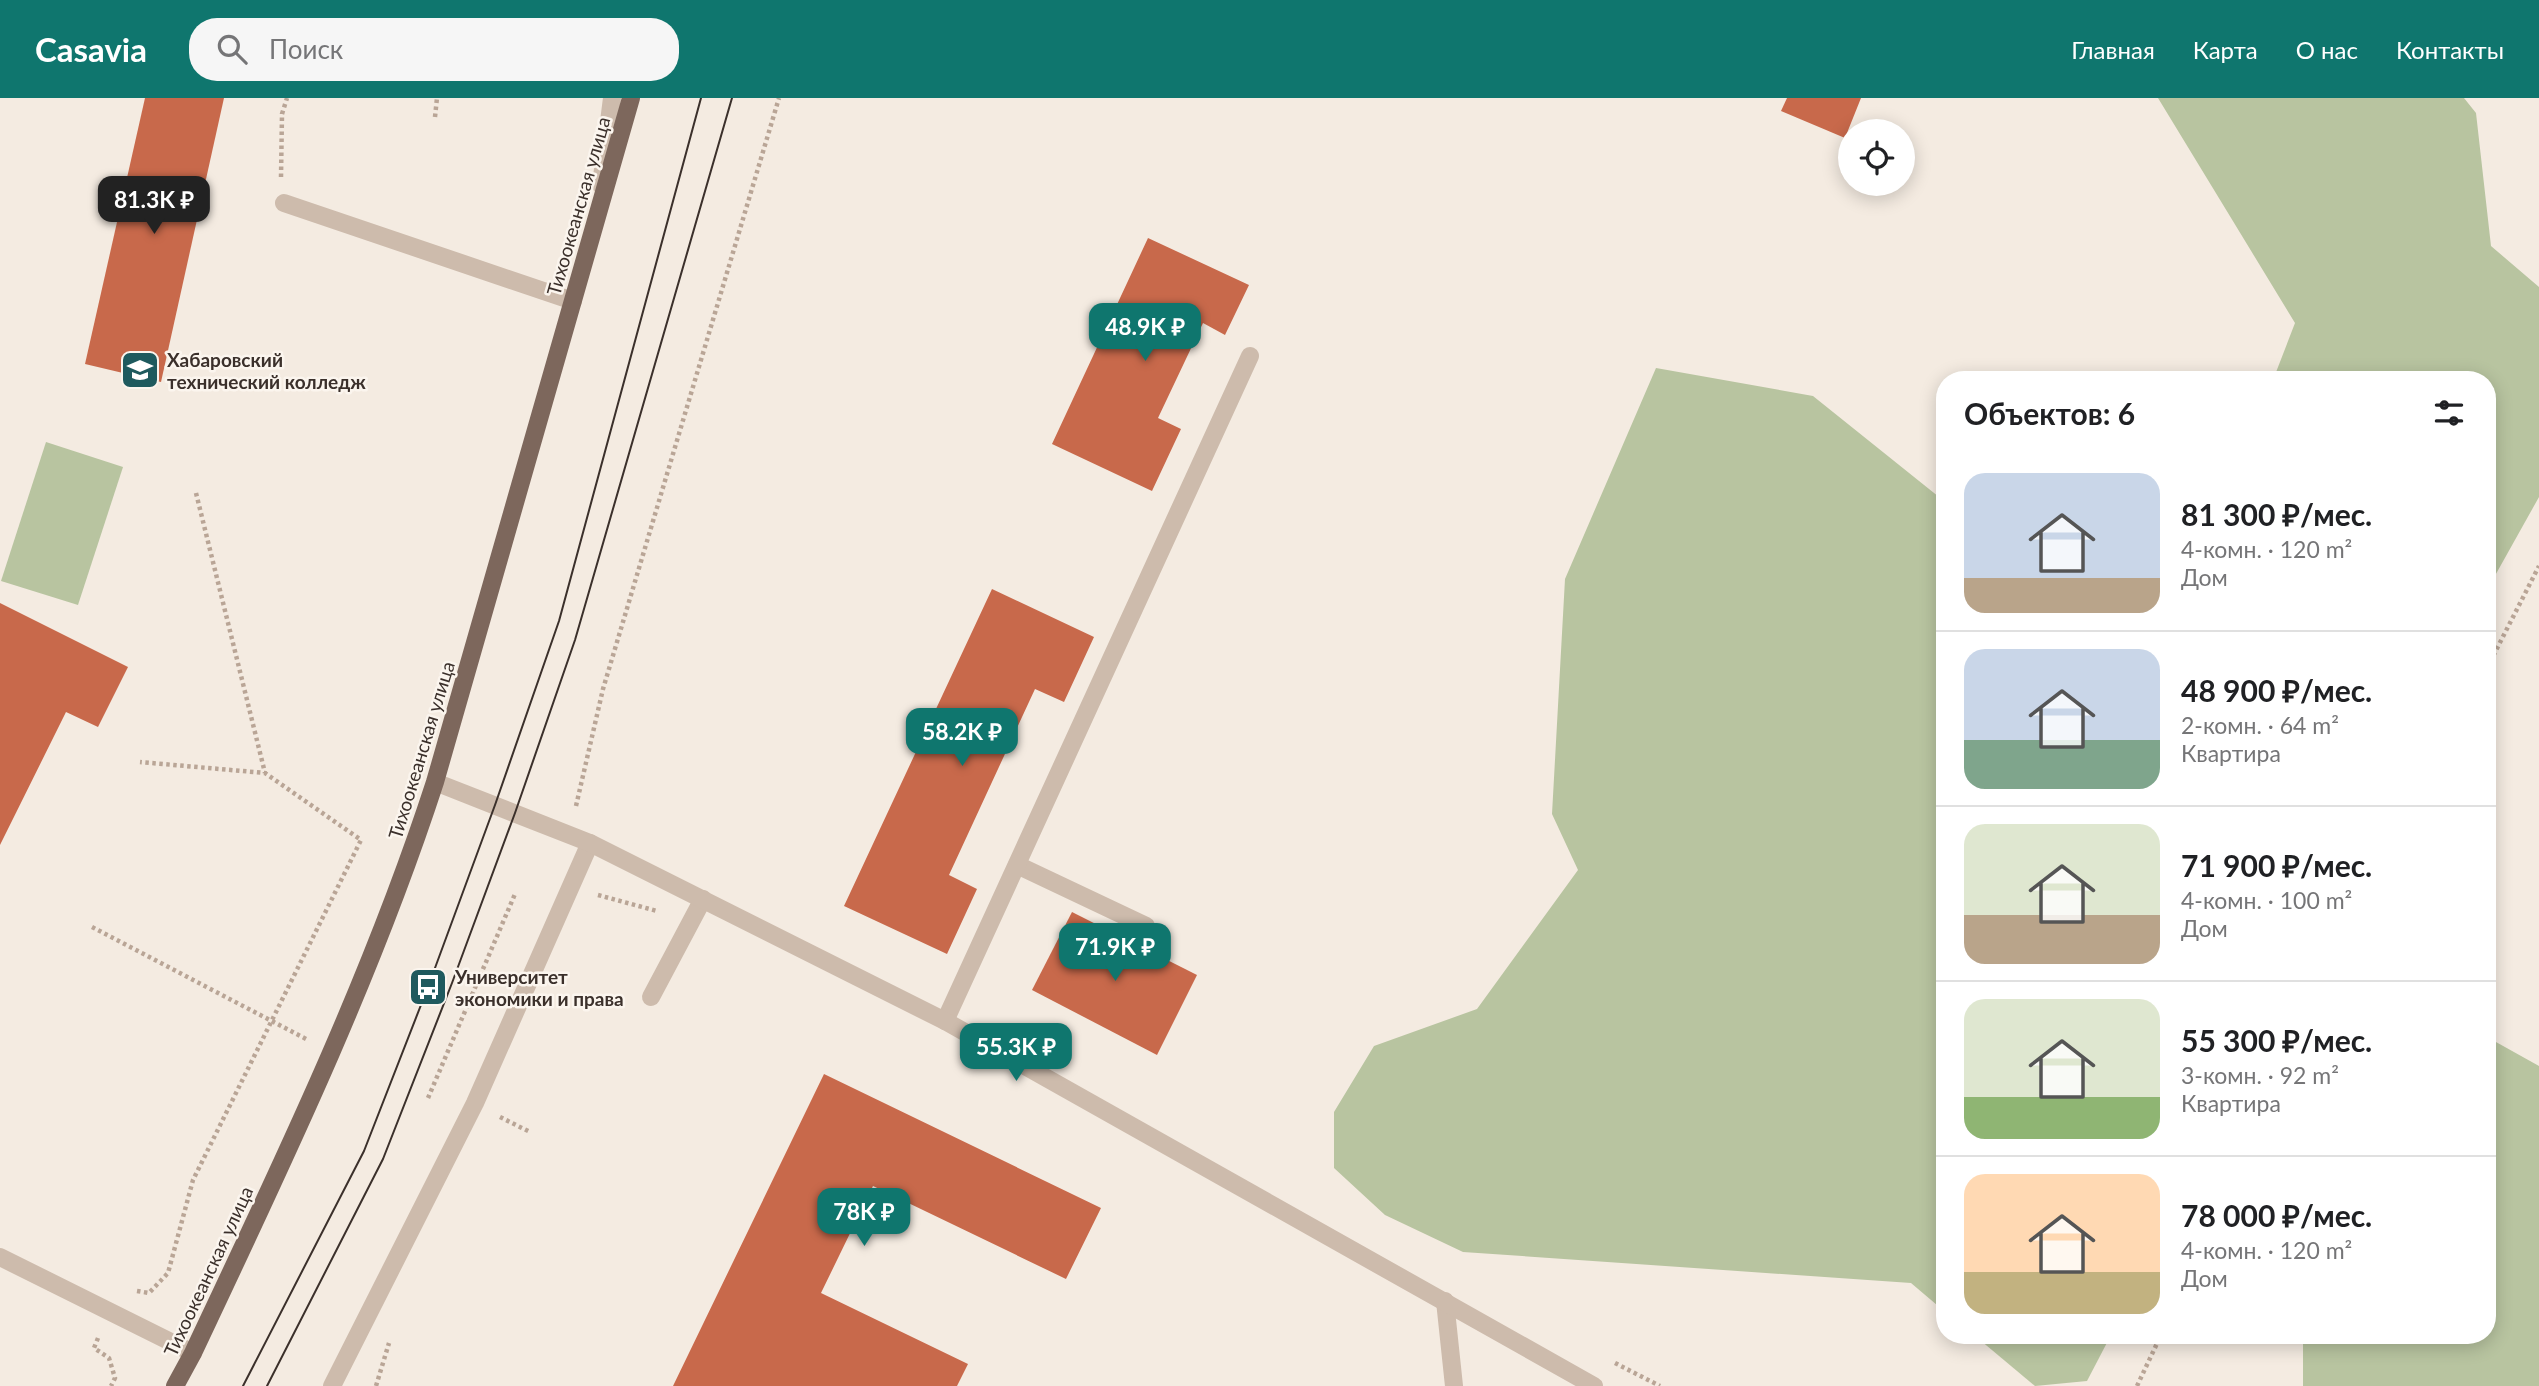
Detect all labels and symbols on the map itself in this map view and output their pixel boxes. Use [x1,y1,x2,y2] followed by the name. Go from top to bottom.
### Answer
[541,114,615,298] street label: Тихоокеанская улица
[89,176,219,236] pin: 81.3K ₽
[1080,303,1210,363] pin: 48.9K ₽
[167,348,366,393] place label: Хабаровский технический колледж
[119,349,161,391] school or university icon: Хабаровский технический колледж
[383,658,459,842] street label: Тихоокеанская улица
[897,708,1027,768] pin: 58.2K ₽
[1050,924,1180,983] pin: 71.9K ₽
[454,965,624,1010] place label: Университет экономики и права
[407,966,449,1008] bus stop icon: Университет экономики и права
[951,1024,1081,1083] pin: 55.3K ₽
[159,1182,257,1360] street label: Тихоокеанская улица
[815,1188,913,1248] pin: 78K ₽

